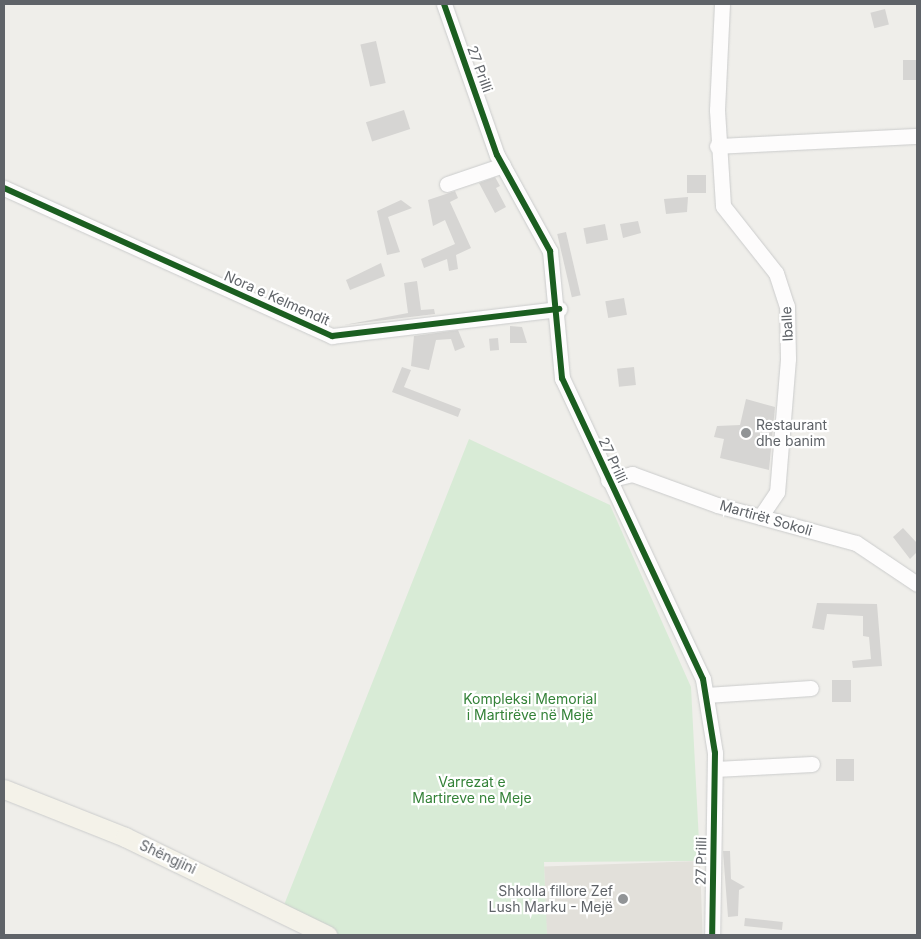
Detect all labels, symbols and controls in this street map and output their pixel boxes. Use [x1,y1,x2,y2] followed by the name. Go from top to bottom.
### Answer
[464,43,496,95] street label: 27 Prilli
[222,267,332,329] street label: Nora e Kelmendit
[778,306,796,342] street label: Iballe
[756,417,827,450] place label: Restaurant dhe banim
[740,427,752,439] marker: Restaurant dhe banim
[595,435,631,485] street label: 27 Prilli
[718,497,814,539] street label: Martirët Sokoli
[463,691,597,724] park label: Kompleksi Memorial i Martirëve në Mejë
[412,774,532,806] park label: Varrezat e Martireve ne Meje
[137,837,199,877] street label: Shëngjini
[692,837,710,885] street label: 27 Prilli
[489,883,613,916] place label: Shkolla fillore Zef Lush Marku - Mejë
[617,893,629,905] marker: Shkolla fillore Zef Lush Marku - Mejë

